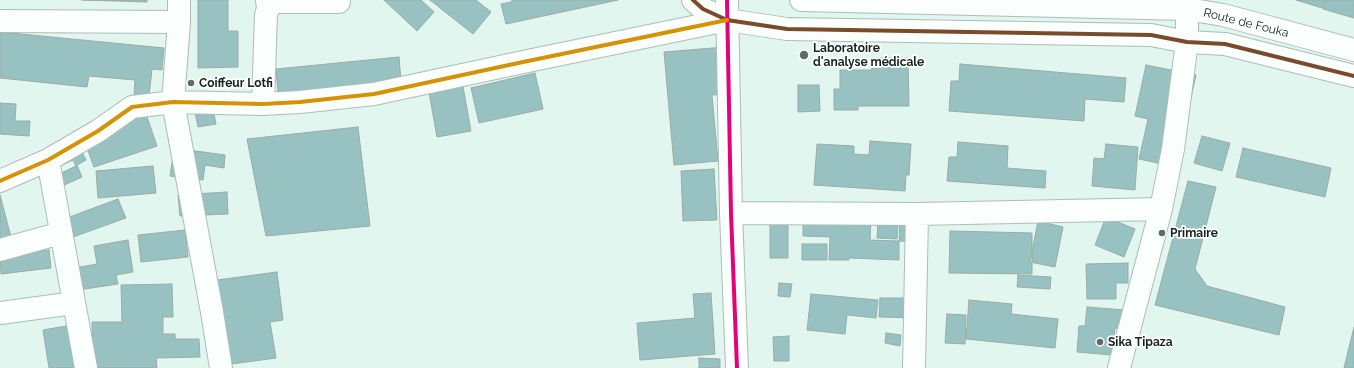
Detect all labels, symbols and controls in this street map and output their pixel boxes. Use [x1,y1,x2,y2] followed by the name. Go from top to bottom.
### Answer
[1202,5,1290,41] street label: Route de Fouka
[813,41,924,69] place label: Laboratoire d'analyse médicale
[798,49,810,61] marker: Laboratoire d'analyse médicale
[199,76,273,90] place label: Coiffeur Lotfi
[186,78,196,88] marker: Coiffeur Lotfi
[1170,226,1218,240] place label: Primaire
[1157,228,1167,238] marker: Primaire
[1108,335,1173,349] place label: Sika Tipaza
[1095,337,1105,347] marker: Sika Tipaza

